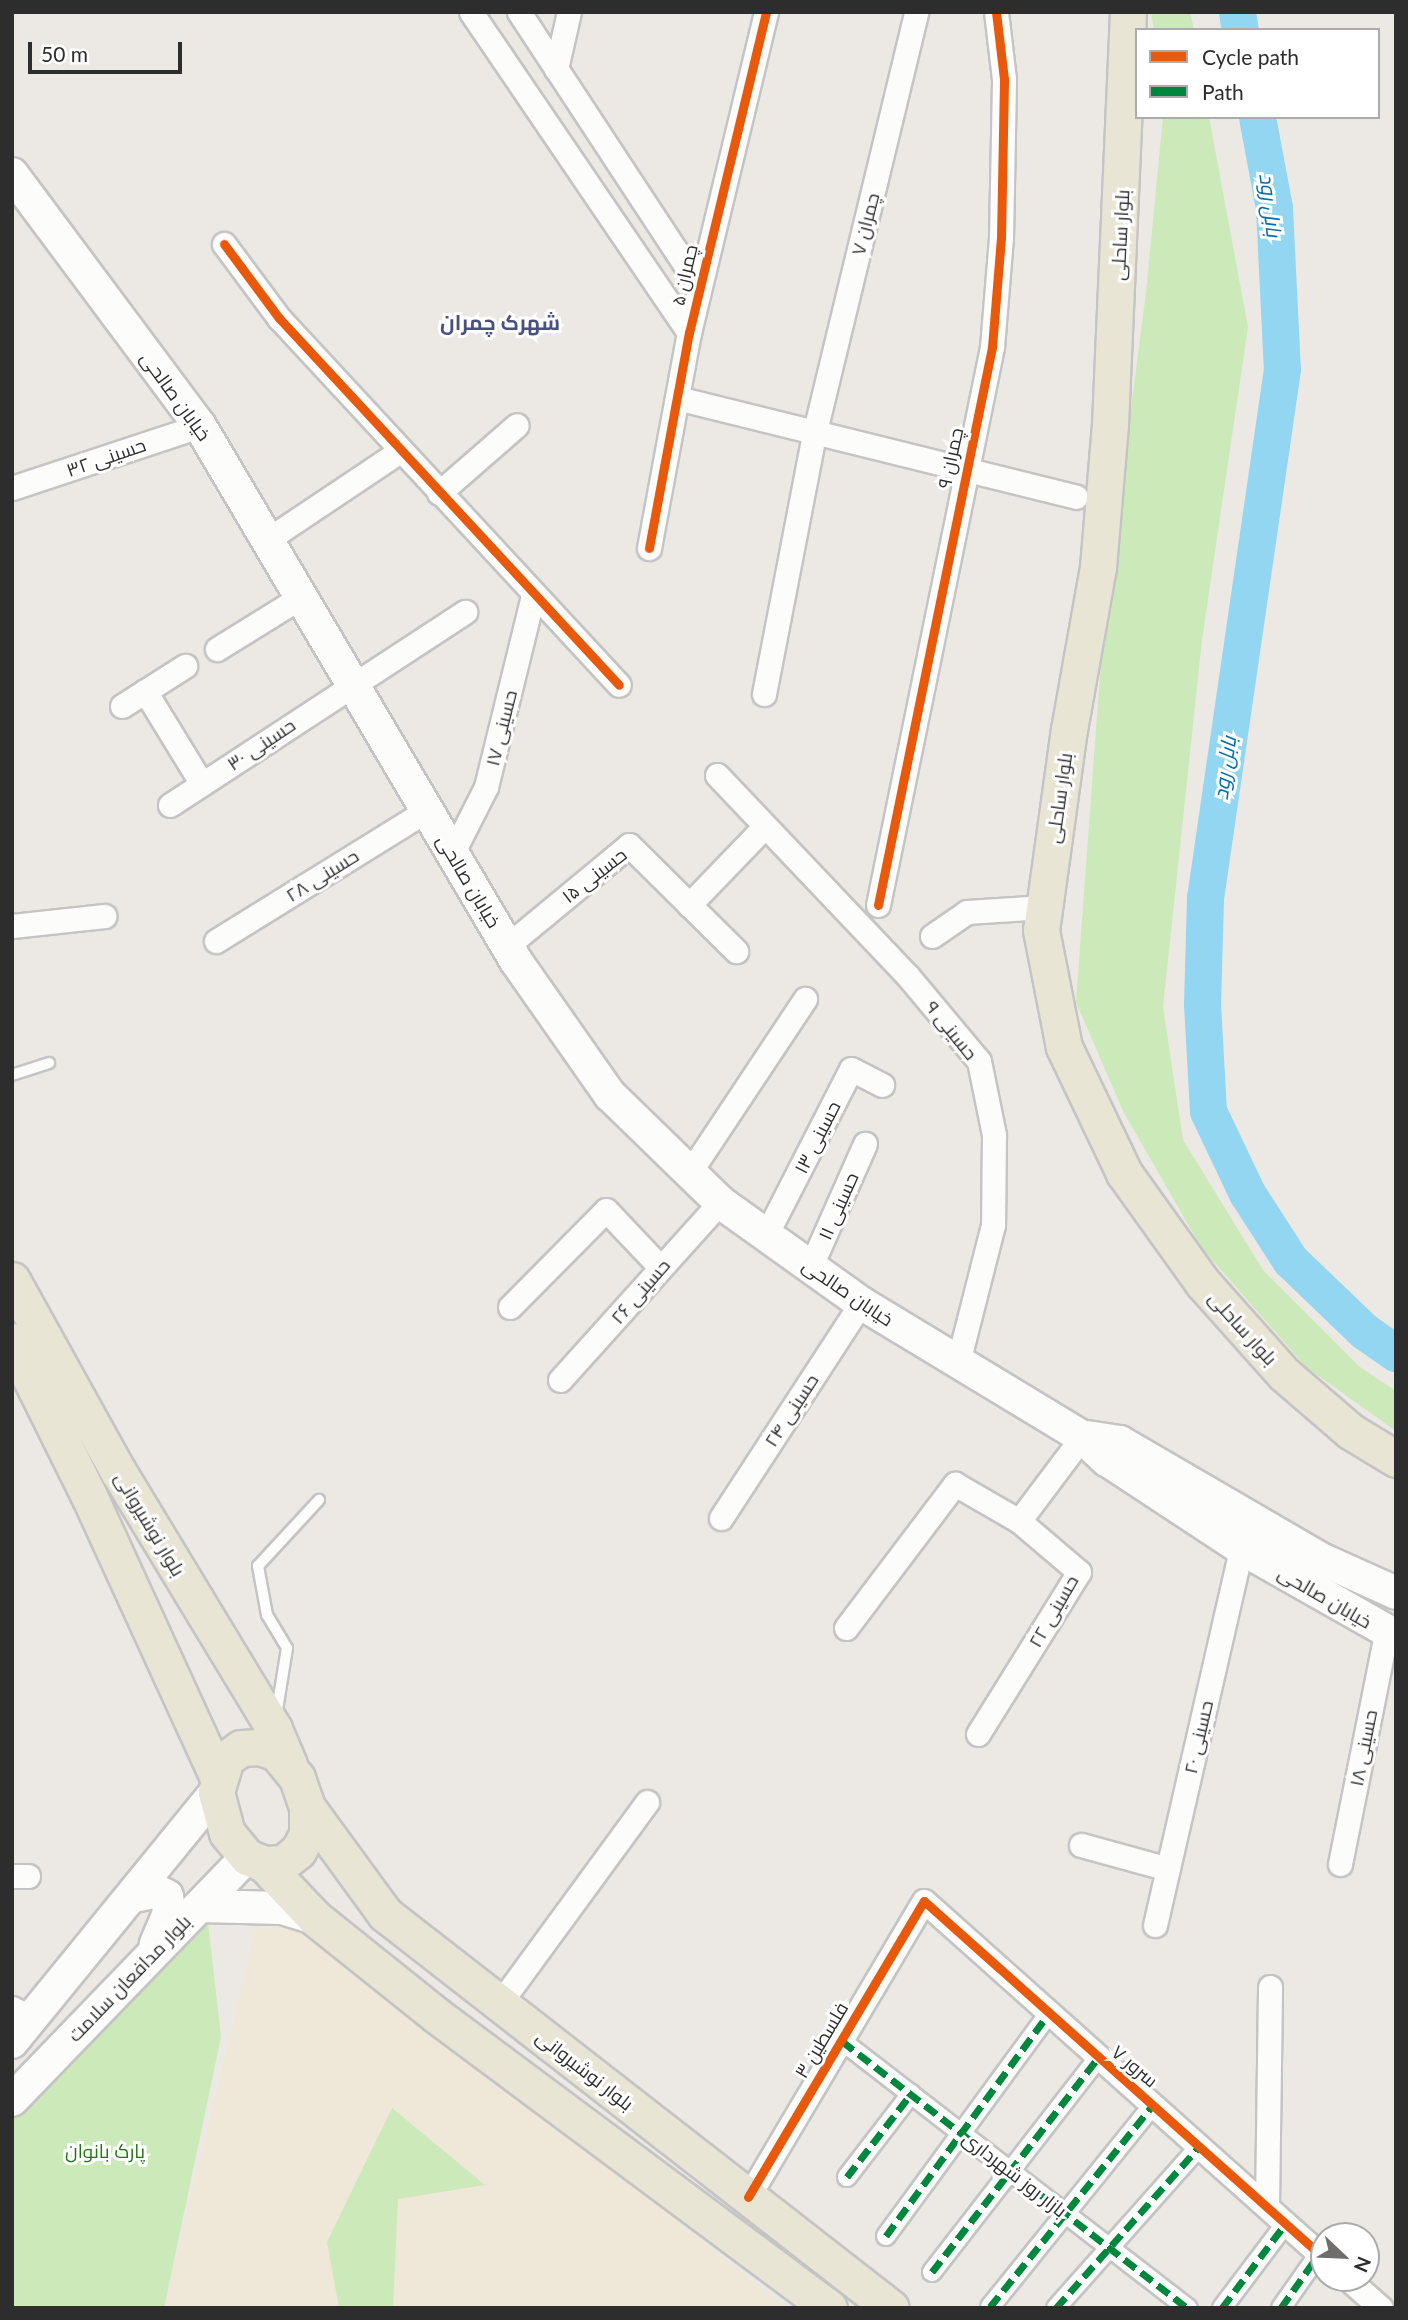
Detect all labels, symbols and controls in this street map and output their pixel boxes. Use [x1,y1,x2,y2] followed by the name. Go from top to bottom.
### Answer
[32,28,186,72] scale bar
[1135,28,1380,119] legend
[41,41,88,66] text: 50 m
[1202,44,1299,69] text: Cycle path
[1202,79,1244,104] text: Path
[1255,172,1287,238] water label: بابل رود
[1106,189,1134,281] street label: بلوار ساحلی
[846,190,884,258] street label: چمران ۷
[666,242,702,308] street label: چمران ۵
[440,309,560,335] district label: شهرک چمران
[136,347,216,445] street label: خيابان صالحی
[932,426,968,490] street label: چمران ۹
[63,433,149,481] street label: حسینی ۳۲
[481,688,521,768] street label: حسینی ۱۷
[223,713,299,775] street label: حسینی ۳۰
[1207,735,1241,801] water label: بابل رود
[1041,751,1077,845] street label: بلوار ساحلی
[432,830,506,932] street label: خيابان صالحی
[557,843,631,907] street label: حسینی ۱۵
[281,844,363,906] street label: حسینی ۲۸
[921,996,983,1064] street label: حسینی ٩
[789,1097,845,1177] street label: حسینی ۱۳
[813,1169,863,1243] street label: حسینی ۱۱
[798,1253,898,1331] street label: خيابان صالحی
[606,1254,674,1328] street label: حسینی ۲۶
[1204,1286,1282,1370] street label: بلوار ساحلی
[759,1369,823,1451] street label: حسینی ۲۴
[110,1468,190,1580] street label: بلوار نوشیروانی
[1274,1561,1376,1633] street label: خيابان صالحی
[1023,1571,1083,1651] street label: حسینی ۲۲
[1179,1698,1217,1776] street label: حسینی ٢٠
[1344,1708,1382,1788] street label: حسینی ۱۸
[63,1910,195,2046] street label: بلوار مدافعان سلامت
[789,1998,853,2082] street label: فلسطین ۳
[532,2025,638,2115] street label: بلوار نوشیروانی
[1107,2040,1163,2092] street label: سرور ۷
[958,2126,1072,2222] street label: بازار روز شهرداری
[65,2140,145,2162] park label: پارک بانوان
[1310,2222,1380,2292] north arrow
[1350,2253,1376,2276] text: N

